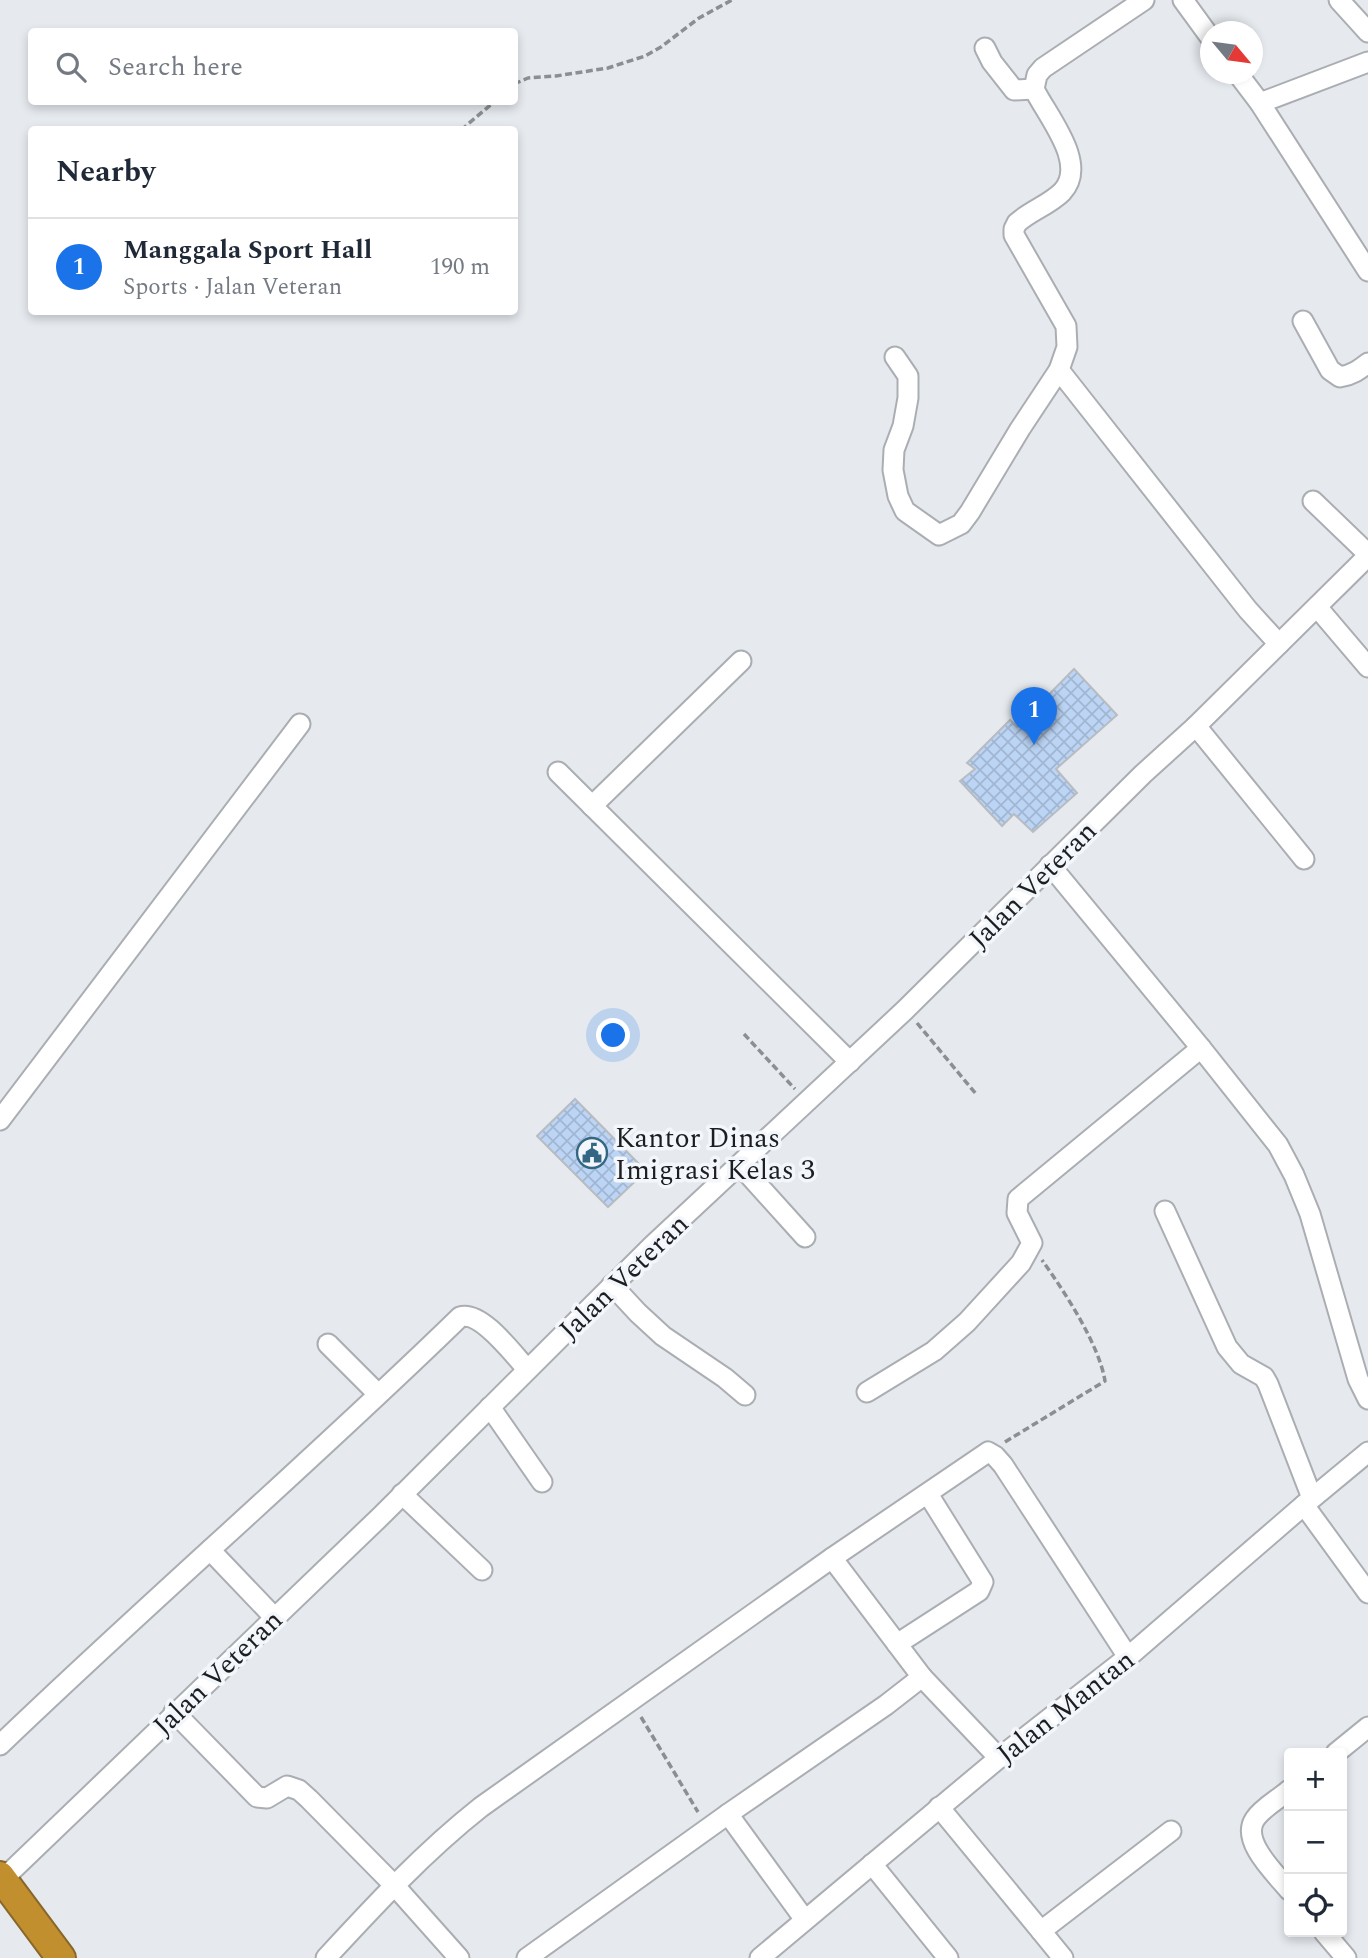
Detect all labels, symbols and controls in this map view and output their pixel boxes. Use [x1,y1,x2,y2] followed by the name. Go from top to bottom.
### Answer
[1200,21,1263,84] north arrow
[28,28,518,105] search box
[108,47,243,87] text: Search here
[52,48,90,86] icon: search
[56,149,155,195] text: Nearby
[123,230,372,270] text: Manggala Sport Hall
[73,250,85,285] text: 1
[430,250,490,285] text: 190 m
[123,270,342,305] text: Sports · Jalan Veteran
[1011,687,1057,745] pin: 1
[959,811,1107,959] street label: Jalan Veteran
[596,1018,630,1052] your location
[615,1117,815,1192] place label: Kantor Dinas Imigrasi Kelas 3
[575,1136,609,1170] public building icon: Kantor Dinas Imigrasi Kelas 3
[549,1204,699,1350] street label: Jalan Veteran
[143,1600,293,1746] street label: Jalan Veteran
[987,1639,1144,1775] street label: Jalan Mantan
[1284,1748,1347,1937] map controls
[1284,1748,1347,1811] button: +
[1284,1811,1347,1874] button: −
[1284,1874,1347,1937] button: locate

